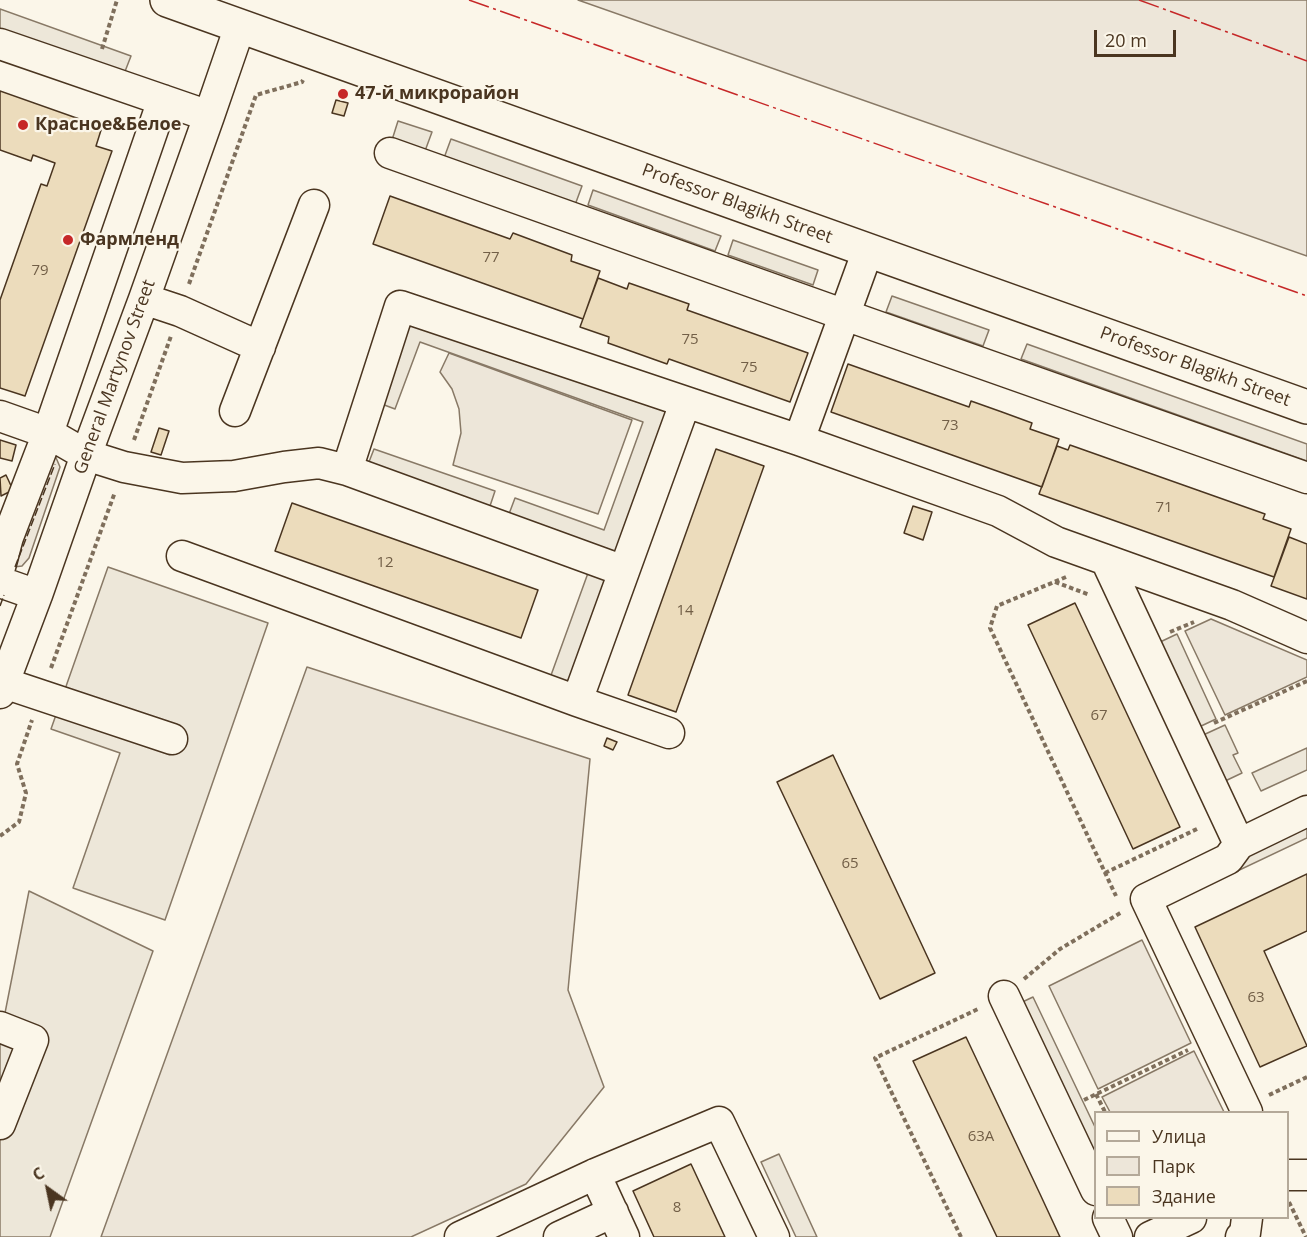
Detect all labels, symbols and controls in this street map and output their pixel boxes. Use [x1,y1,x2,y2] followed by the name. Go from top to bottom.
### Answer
[1097,18,1180,56] scale bar
[1105,28,1147,52] text: 20 m
[355,83,519,105] place label: 47-й микрорайон
[336,87,350,101] marker: 47-й микрорайон
[35,114,181,136] place label: Красное&Белое
[16,118,30,132] marker: Красное&Белое
[639,159,835,249] street label: Professor Blagikh Street
[80,229,179,251] place label: Фармленд
[61,233,75,247] marker: Фармленд
[482,249,500,267] house number: 77
[31,262,49,280] house number: 79
[70,277,160,477] street label: General Martynov Street
[1097,322,1293,412] street label: Professor Blagikh Street
[681,331,699,349] house number: 75
[740,359,758,377] house number: 75
[941,417,959,435] house number: 73
[1155,499,1173,517] house number: 71
[376,554,394,572] house number: 12
[676,602,694,620] house number: 14
[1090,707,1108,725] house number: 67
[841,855,859,873] house number: 65
[1247,989,1265,1007] house number: 63
[1094,1111,1289,1219] legend
[1152,1124,1206,1148] text: Улица
[968,1128,994,1146] house number: 63А
[1152,1154,1195,1178] text: Парк
[18,1159,78,1219] north arrow
[28,1162,48,1186] text: С
[1152,1184,1216,1208] text: Здание
[673,1199,681,1217] house number: 8

